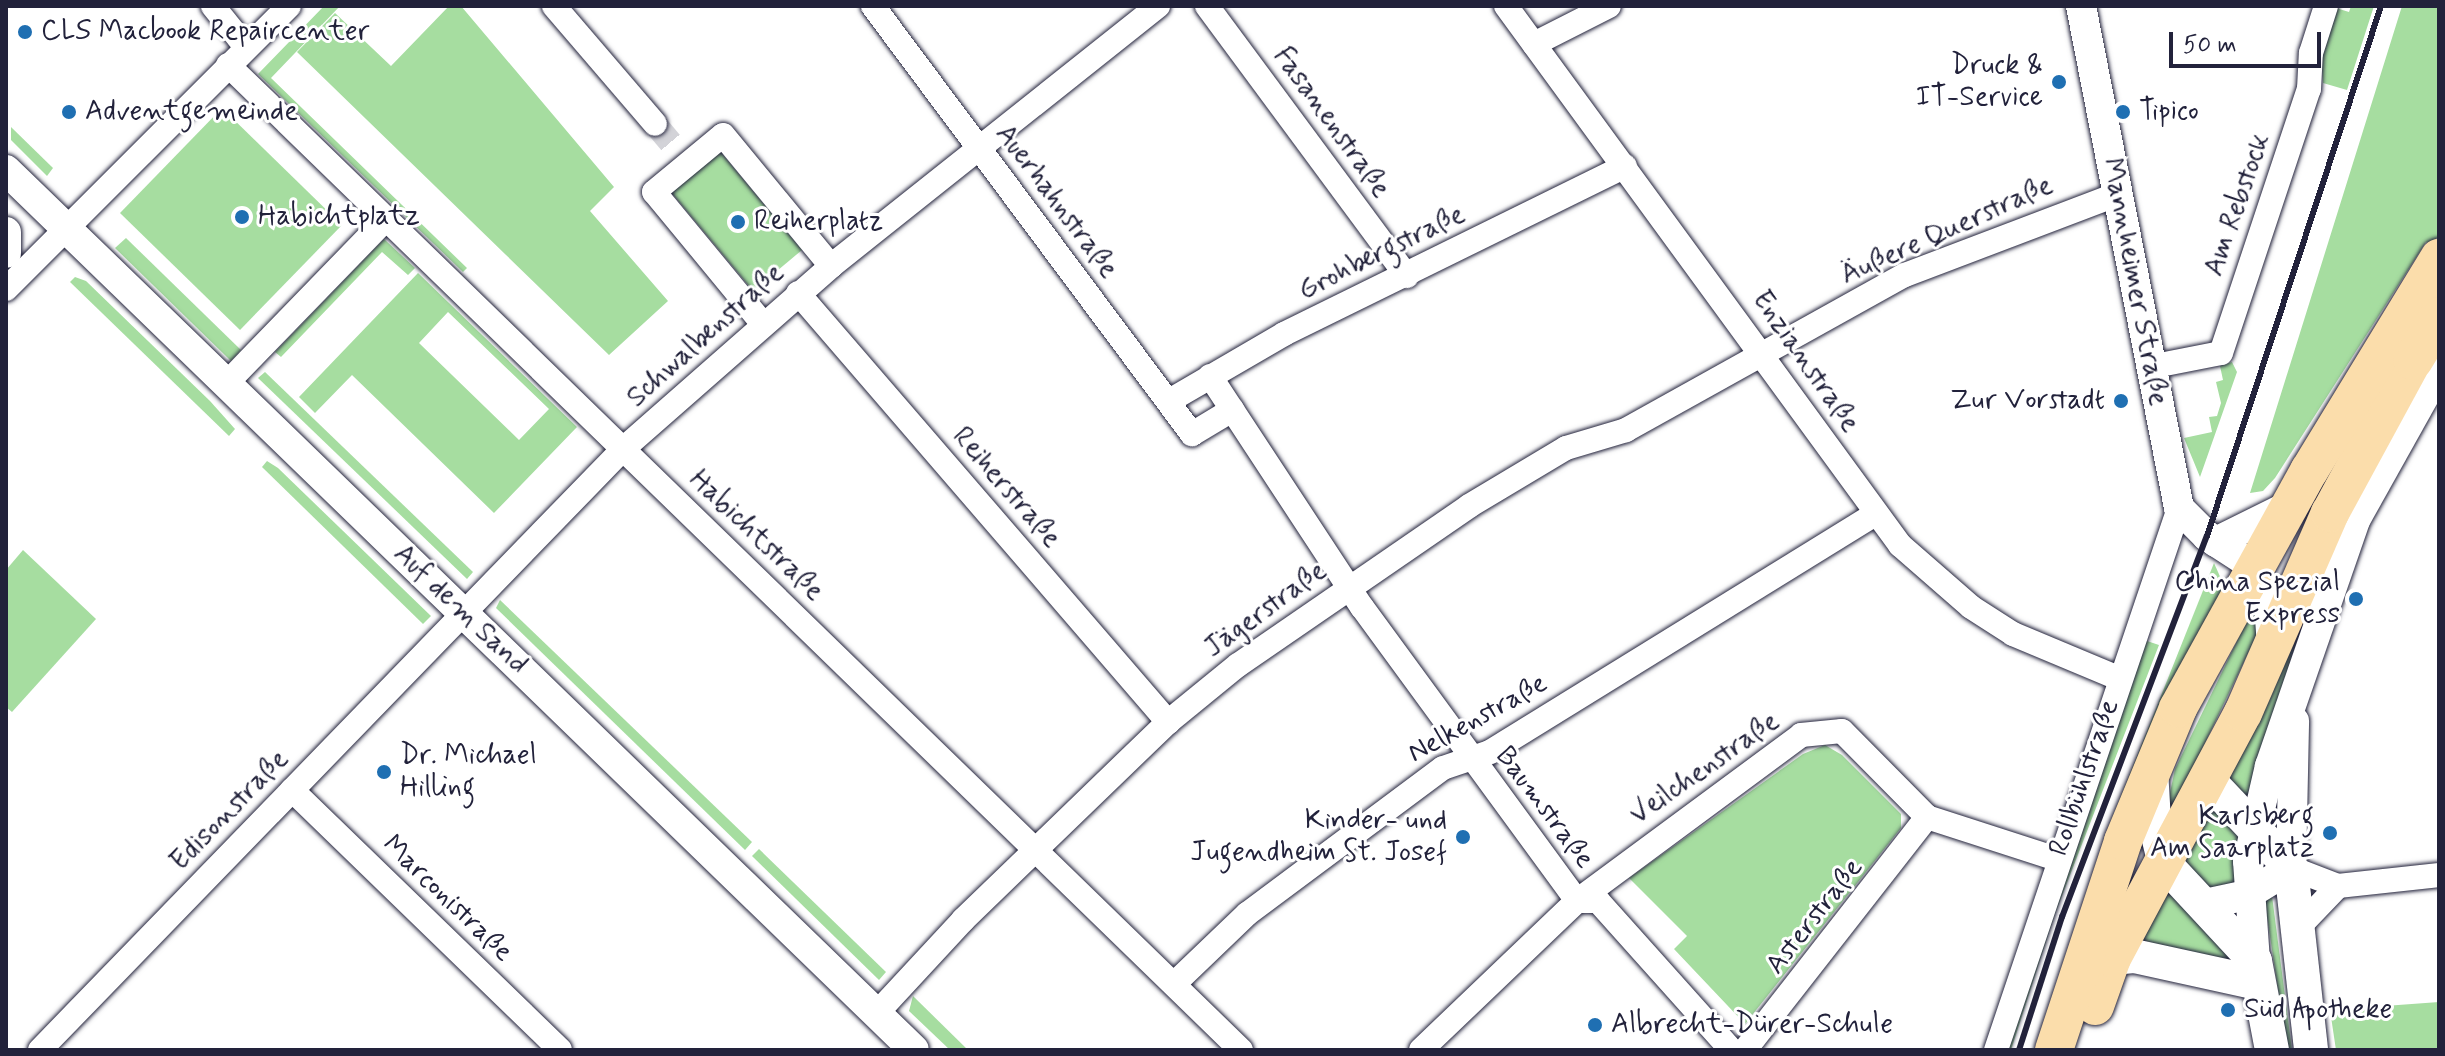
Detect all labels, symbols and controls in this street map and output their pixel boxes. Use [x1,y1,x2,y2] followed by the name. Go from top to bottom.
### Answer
[41,15,362,49] place label: CLS Macbook Repaircenter
[2173,16,2325,66] scale bar
[16,23,34,41] marker: CLS Macbook Repaircenter
[2183,30,2237,61] text: 50 m
[1265,41,1397,205] street label: Fasanenstraße
[1916,49,2043,115] place label: Druck & IT-Service
[2050,73,2068,91] marker: Druck & IT-Service
[85,95,298,129] place label: Adventgemeinde
[2139,95,2199,129] place label: Tipico
[60,103,78,121] marker: Adventgemeinde
[2114,103,2132,121] marker: Tipico
[987,119,1125,285] street label: Auerhahnstraße
[2197,128,2279,282] street label: Am Rebstock
[2094,158,2174,406] street label: Mannheimer Straße
[1838,170,2056,292] street label: Äußere Querstraße
[1293,198,1471,308] street label: Grohbergstraße
[258,200,420,234] place label: Habichtplatz
[754,205,883,239] place label: Reiherplatz
[233,208,251,226] marker: Habichtplatz
[729,213,747,231] marker: Reiherplatz
[621,257,791,415] street label: Schwalbenstraße
[1744,285,1866,439] street label: Enzianstraße
[1954,384,2105,418] place label: Zur Vorstadt
[2112,392,2130,410] marker: Zur Vorstadt
[944,421,1068,555] street label: Reiherstraße
[682,463,830,609] street label: Habichtstraße
[388,539,532,681] street label: Auf dem Sand
[1198,554,1334,666] street label: Jägerstraße
[2171,566,2340,632] place label: China Spezial Express
[2347,590,2365,608] marker: China Spezial Express
[1403,667,1553,771] street label: Nelkenstraße
[2043,695,2127,861] street label: Rollbühlstraße
[1624,705,1786,833] street label: Veilchenstraße
[400,739,537,805] place label: Dr. Michael Hilling
[1487,741,1601,875] street label: Baumstraße
[164,743,296,879] street label: Edisonstraße
[375,763,393,781] marker: Dr. Michael Hilling
[2153,800,2314,866] place label: Karlsberg Am Saarplatz
[1192,804,1447,870] place label: Kinder- und Jugendheim St. Josef
[2321,824,2339,842] marker: Karlsberg Am Saarplatz
[375,828,519,970] street label: Marconistraße
[1454,828,1472,846] marker: Kinder- und Jugendheim St. Josef
[1759,852,1871,982] street label: Asterstraße
[2244,993,2392,1027] place label: Süd Apotheke
[2219,1001,2237,1019] marker: Süd Apotheke
[1611,1008,1893,1042] place label: Albrecht-Dürer-Schule
[1586,1016,1604,1034] marker: Albrecht-Dürer-Schule

